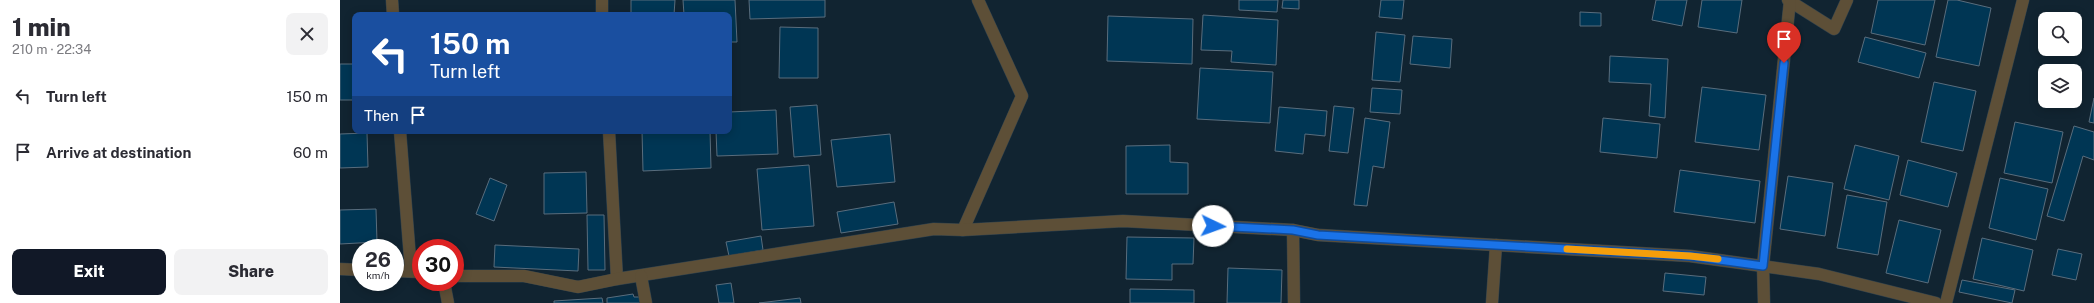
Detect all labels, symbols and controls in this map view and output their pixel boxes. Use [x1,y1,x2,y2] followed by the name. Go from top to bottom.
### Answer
[2038,12,2082,108] map controls
[2038,12,2082,56] button: search
[12,13,71,41] text: 1 min
[286,13,328,55] button: close
[1767,22,1801,63] pin
[430,27,510,60] text: 150 m
[364,28,416,80] icon: left
[1773,28,1795,50] icon: arrive
[12,42,91,57] text: 210 m · 22:34
[430,61,500,82] text: Turn left
[2038,64,2082,108] button: layers
[12,85,34,107] icon: left
[46,88,107,105] text: Turn left
[286,88,328,105] text: 150 m
[407,104,429,126] icon: arrive
[364,107,399,124] text: Then
[12,141,34,163] icon: arrive
[46,144,191,161] text: Arrive at destination
[293,144,328,161] text: 60 m
[1192,205,1234,247] position arrow
[412,239,464,291] speed limit sign: 30
[365,248,391,272] text: 26
[12,249,166,295] button: Exit
[174,249,328,295] button: Share
[366,269,390,281] text: km/h

